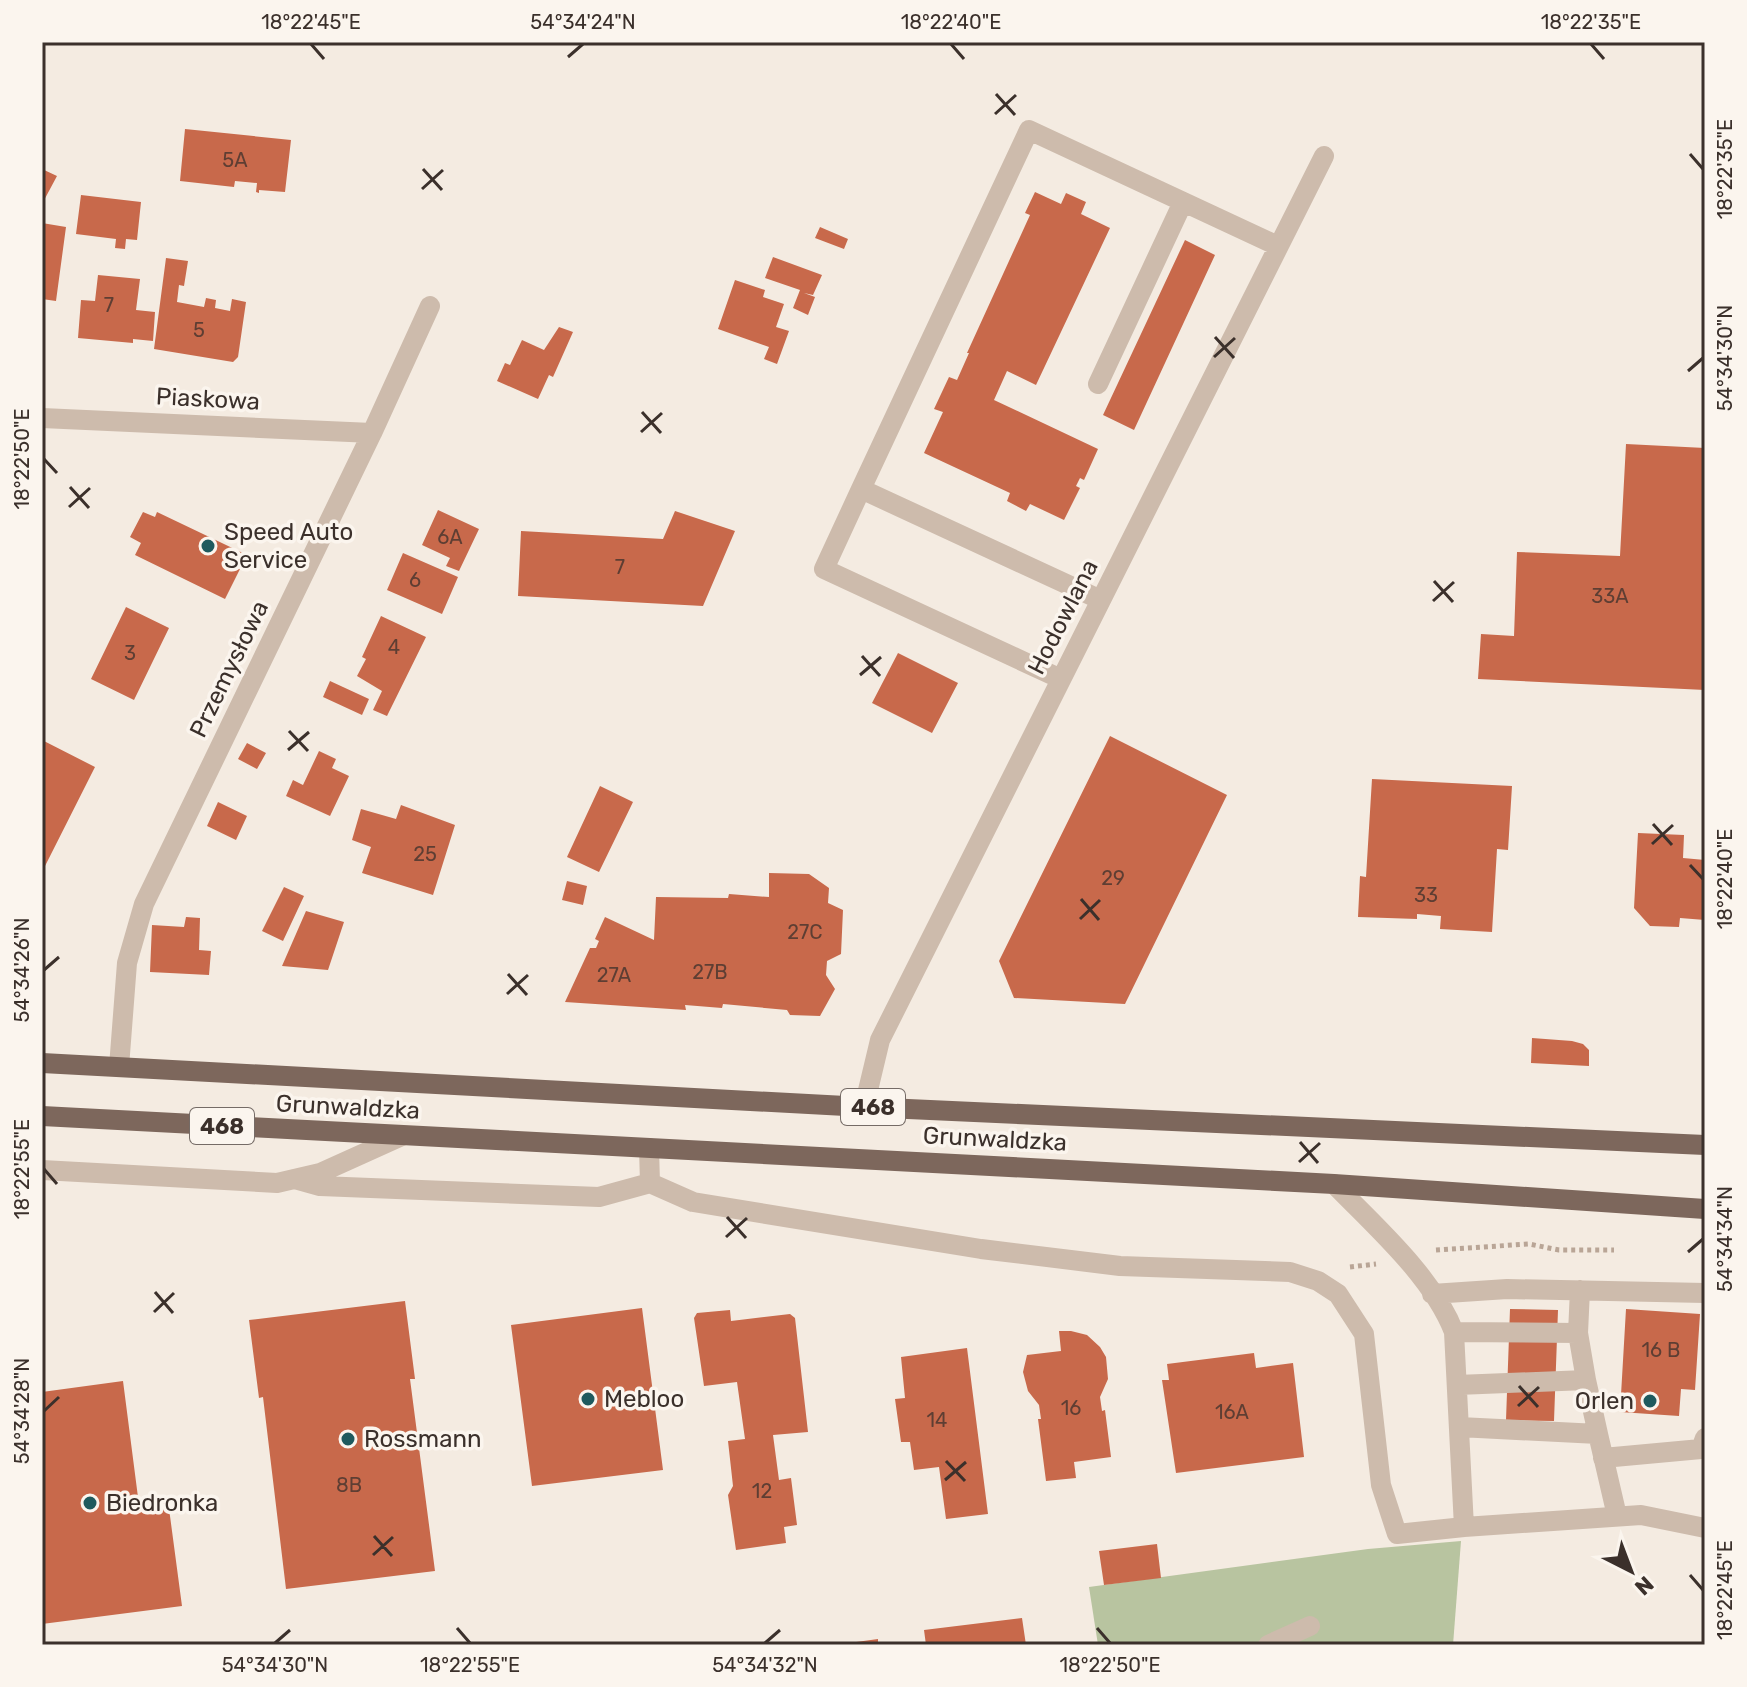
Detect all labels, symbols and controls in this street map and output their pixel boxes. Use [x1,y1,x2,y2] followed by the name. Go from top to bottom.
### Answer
[261,10,361,34] text: 18°22'45"E
[530,10,636,34] text: 54°34'24"N
[901,10,1001,34] text: 18°22'40"E
[1541,10,1641,34] text: 18°22'35"E
[1713,119,1737,219] text: 18°22'35"E
[222,148,248,172] house number: 5A
[104,293,114,317] house number: 7
[1713,305,1737,411] text: 54°34'30"N
[193,318,205,342] house number: 5
[155,382,261,416] street label: Piaskowa
[10,408,34,510] text: 18°22'50"E
[224,518,353,574] place label: Speed Auto Service
[437,525,463,549] house number: 6A
[199,537,217,555] marker: Speed Auto Service
[615,555,625,579] house number: 7
[1022,555,1104,679] street label: Hodowlana
[409,568,421,592] house number: 6
[1591,584,1629,608] house number: 33A
[184,596,274,742] street label: Przemysłowa
[388,635,400,659] house number: 4
[124,641,136,665] house number: 3
[1713,829,1737,929] text: 18°22'40"E
[413,842,437,866] house number: 25
[1101,866,1125,890] house number: 29
[1414,883,1438,907] house number: 33
[10,918,34,1022] text: 54°34'26"N
[787,920,823,944] house number: 27C
[692,960,728,984] house number: 27B
[597,963,631,987] house number: 27A
[275,1089,421,1125] street label: Grunwaldzka
[841,1089,905,1125] road number: 468
[190,1108,254,1144] road number: 468
[10,1119,34,1219] text: 18°22'55"E
[922,1121,1068,1157] street label: Grunwaldzka
[1713,1186,1737,1292] text: 54°34'34"N
[1642,1338,1680,1362] house number: 16 B
[10,1358,34,1464] text: 54°34'28"N
[604,1385,684,1413] place label: Mebloo
[1575,1387,1634,1415] place label: Orlen
[579,1390,597,1408] marker: Mebloo
[1641,1392,1659,1410] marker: Orlen
[1061,1396,1081,1420] house number: 16
[1215,1400,1249,1424] house number: 16A
[927,1408,947,1432] house number: 14
[364,1425,482,1453] place label: Rossmann
[339,1430,357,1448] marker: Rossmann
[336,1473,362,1497] house number: 8B
[752,1479,772,1503] house number: 12
[106,1489,218,1517] place label: Biedronka
[81,1494,99,1512] marker: Biedronka
[1591,1531,1671,1611] north arrow
[1713,1540,1737,1640] text: 18°22'45"E
[1629,1570,1659,1601] text: N
[222,1653,328,1677] text: 54°34'30"N
[420,1653,520,1677] text: 18°22'55"E
[712,1653,818,1677] text: 54°34'32"N
[1059,1653,1161,1677] text: 18°22'50"E

